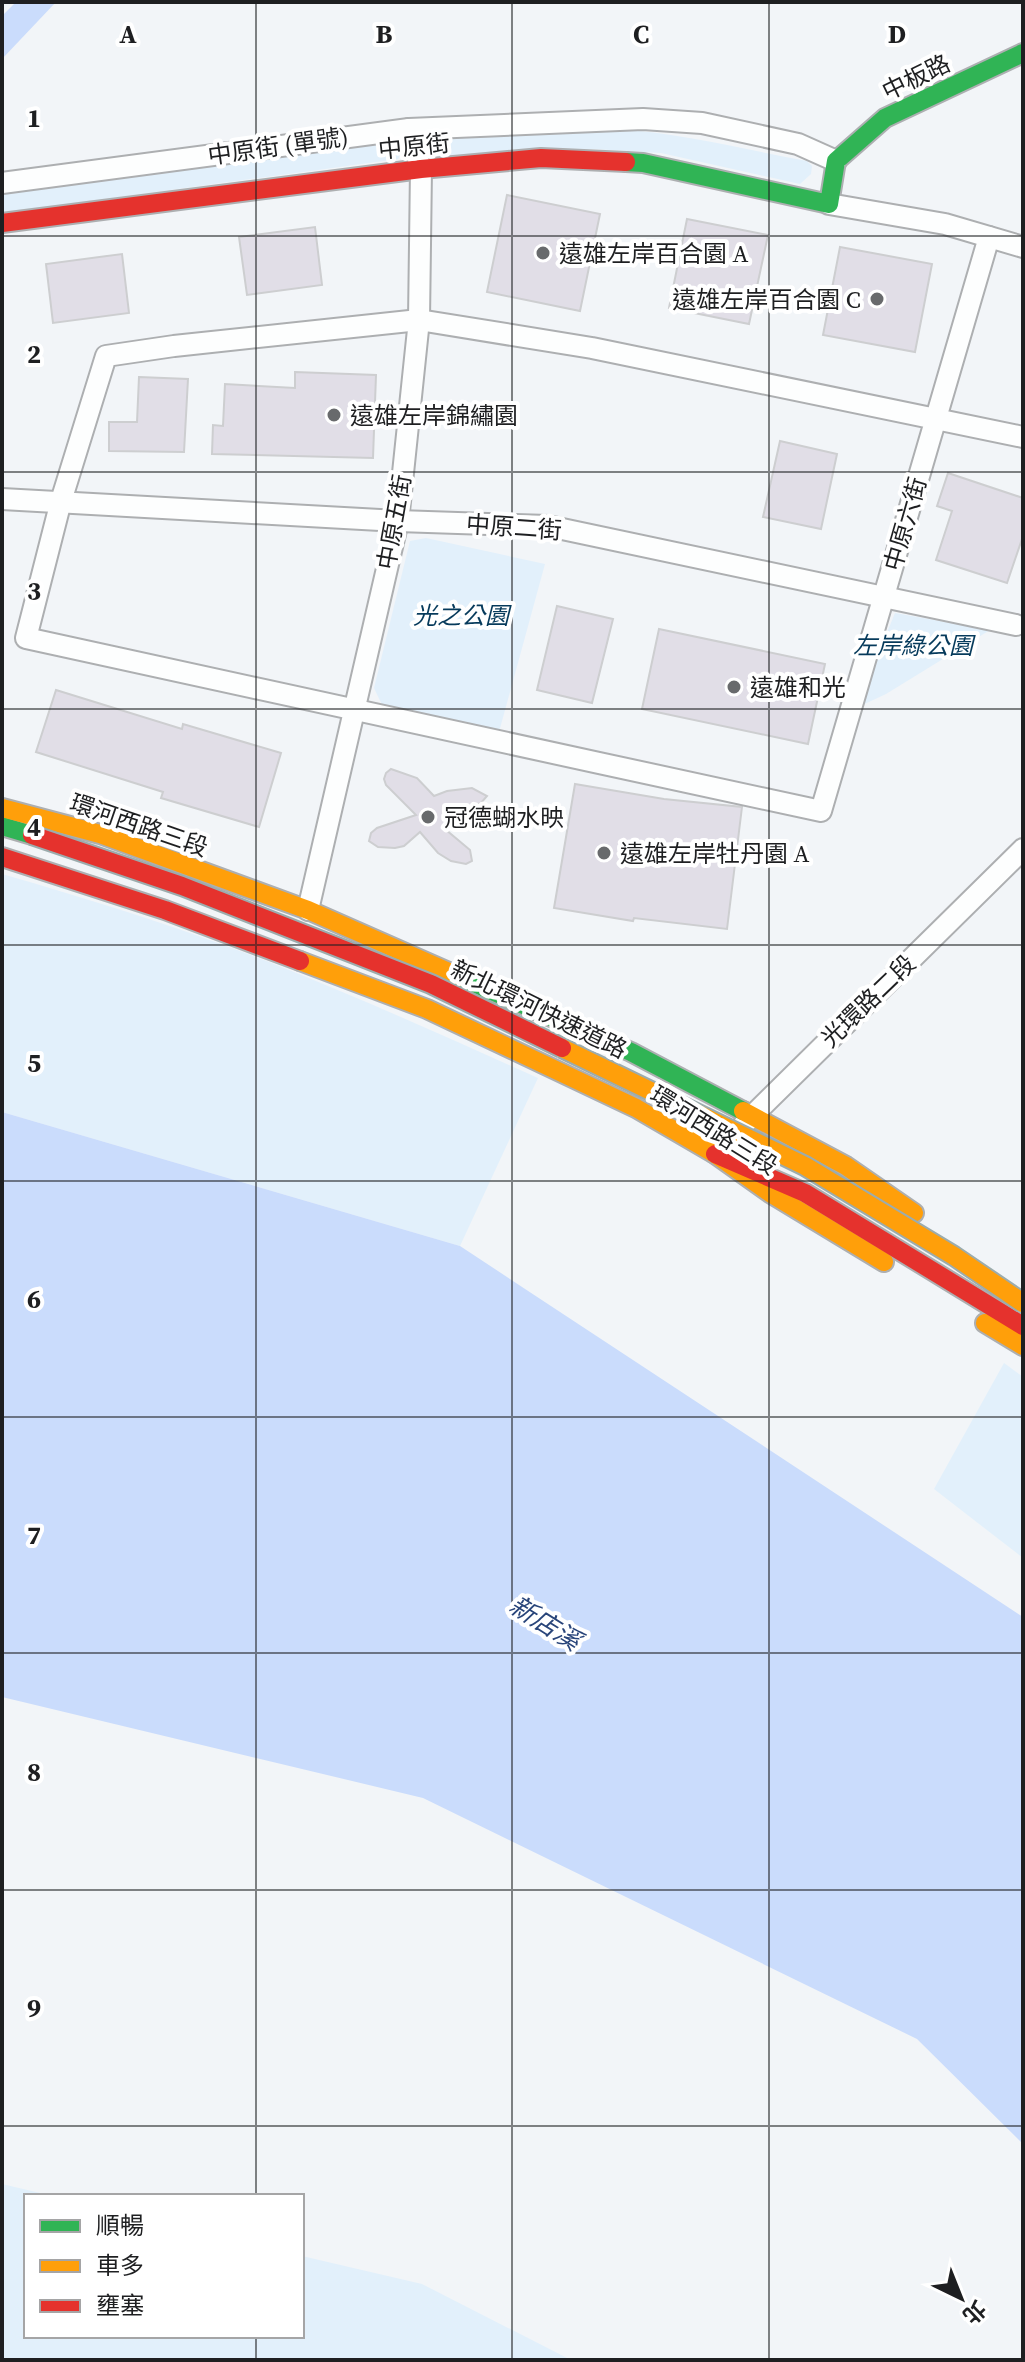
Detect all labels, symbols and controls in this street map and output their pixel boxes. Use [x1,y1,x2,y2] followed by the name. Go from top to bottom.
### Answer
[119,16,137,52] text: A
[376,16,393,52] text: B
[633,16,649,52] text: C
[888,16,906,52] text: D
[876,46,956,108] street label: 中板路
[27,100,41,136] text: 1
[205,120,351,172] street label: 中原街 (單號)
[376,126,452,166] street label: 中原街
[559,237,749,270] place label: 遠雄左岸百合園 A
[534,244,552,262] marker: 遠雄左岸百合園 A
[672,283,861,316] place label: 遠雄左岸百合園 C
[868,290,886,308] marker: 遠雄左岸百合園 C
[27,336,41,372] text: 2
[350,399,518,432] place label: 遠雄左岸錦繡園
[325,406,343,424] marker: 遠雄左岸錦繡園
[369,472,419,572] street label: 中原五街
[876,473,934,575] street label: 中原六街
[465,507,563,547] street label: 中原二街
[27,573,41,609] text: 3
[413,599,512,632] park label: 光之公園
[853,629,976,662] park label: 左岸綠公園
[750,671,846,704] place label: 遠雄和光
[725,678,743,696] marker: 遠雄和光
[66,786,212,864] street label: 環河西路三段
[444,801,564,834] place label: 冠德蝴水映
[419,808,437,826] marker: 冠德蝴水映
[27,809,41,845] text: 4
[620,837,810,870] place label: 遠雄左岸牡丹園 A
[595,844,613,862] marker: 遠雄左岸牡丹園 A
[813,947,923,1055] street label: 光環路二段
[445,952,633,1066] street label: 新北環河快速道路
[27,1045,41,1081] text: 5
[644,1078,784,1182] street label: 環河西路三段
[27,1281,41,1317] text: 6
[27,1517,41,1553] text: 7
[502,1587,591,1661] water label: 新店溪
[27,1754,41,1790] text: 8
[27,1990,41,2026] text: 9
[24,2194,304,2338] legend
[96,2209,144,2242] text: 順暢
[96,2249,144,2282] text: 車多
[921,2258,1001,2338] north arrow
[96,2289,144,2322] text: 壅塞
[956,2294,993,2331] text: 北

